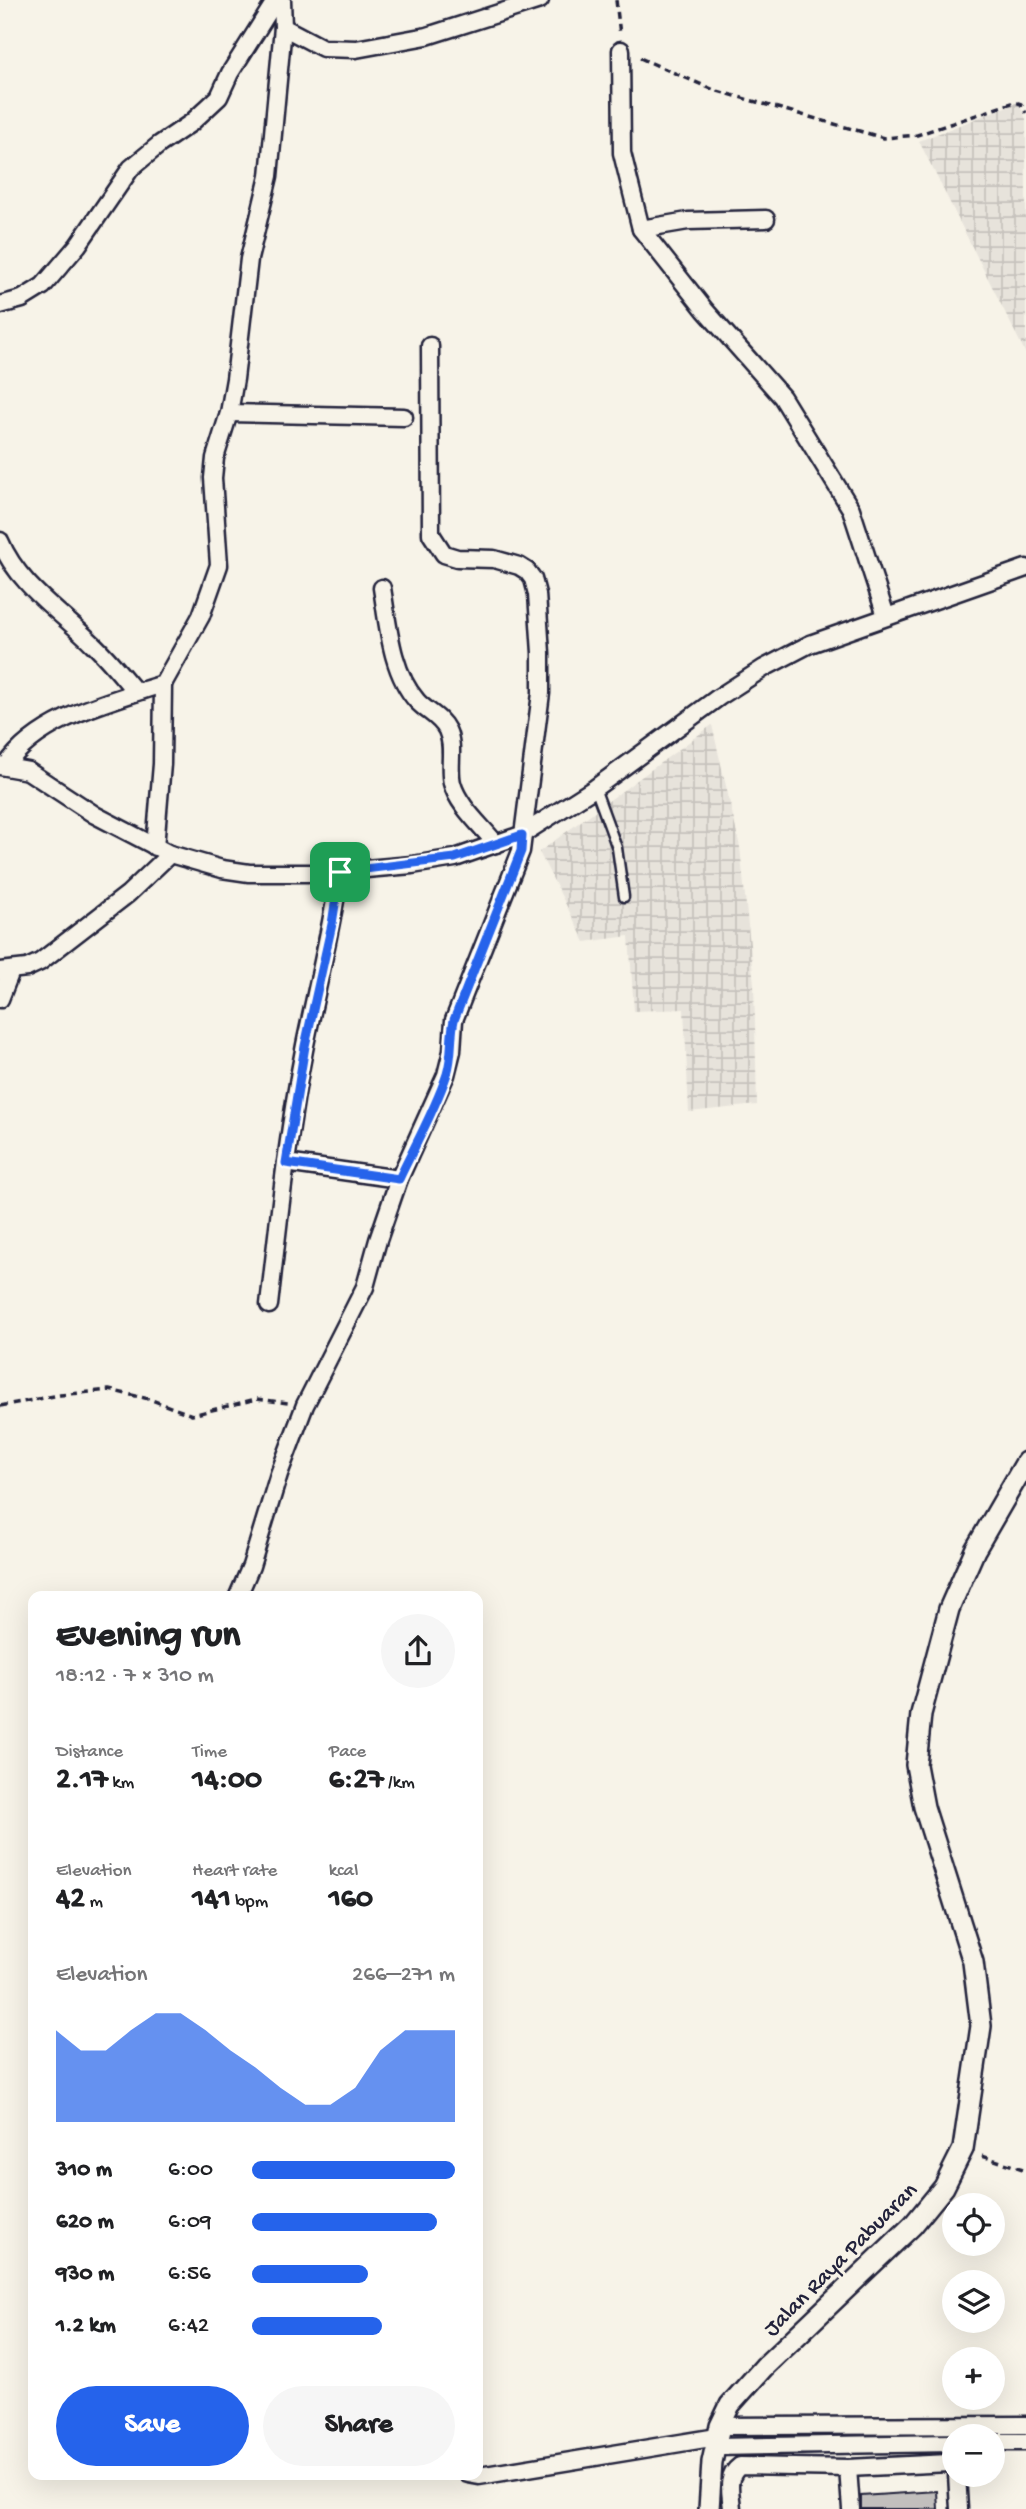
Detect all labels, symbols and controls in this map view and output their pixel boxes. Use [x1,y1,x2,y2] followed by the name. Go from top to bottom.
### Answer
[310,842,370,902] pin
[321,853,359,891] icon: arrive
[381,1614,455,1688] button: share
[56,1615,240,1659] text: Evening run
[56,1663,214,1690] text: 18:12 · 7 × 310 m
[56,1741,123,1764] text: Distance
[192,1741,227,1764] text: Time
[329,1741,366,1764] text: Pace
[56,1764,108,1799] text: 2.17
[192,1764,262,1799] text: 14:00
[329,1764,384,1799] text: 6:27
[108,1772,134,1795] text: km
[384,1772,415,1795] text: /km
[56,1860,132,1883] text: Elevation
[192,1860,277,1883] text: Heart rate
[329,1860,358,1883] text: kcal
[56,1883,85,1918] text: 42
[192,1883,231,1918] text: 141
[329,1883,373,1918] text: 160
[85,1891,103,1914] text: m
[231,1891,268,1914] text: bpm
[56,1962,147,1989] text: Elevation
[352,1962,455,1989] text: 266–271 m
[56,2157,112,2184] text: 310 m
[168,2157,213,2184] text: 6:00
[759,2178,924,2343] street label: Jalan Raya Pabuaran
[942,2193,1005,2487] map controls
[942,2193,1005,2256] button: locate
[56,2209,114,2236] text: 620 m
[168,2209,211,2236] text: 6:09
[56,2261,114,2288] text: 930 m
[168,2261,211,2288] text: 6:56
[942,2270,1005,2333] button: layers
[56,2313,116,2340] text: 1.2 km
[168,2313,209,2340] text: 6:42
[942,2347,1005,2410] button: +
[56,2386,249,2466] button: Save
[263,2386,455,2466] button: Share
[942,2424,1005,2487] button: −

